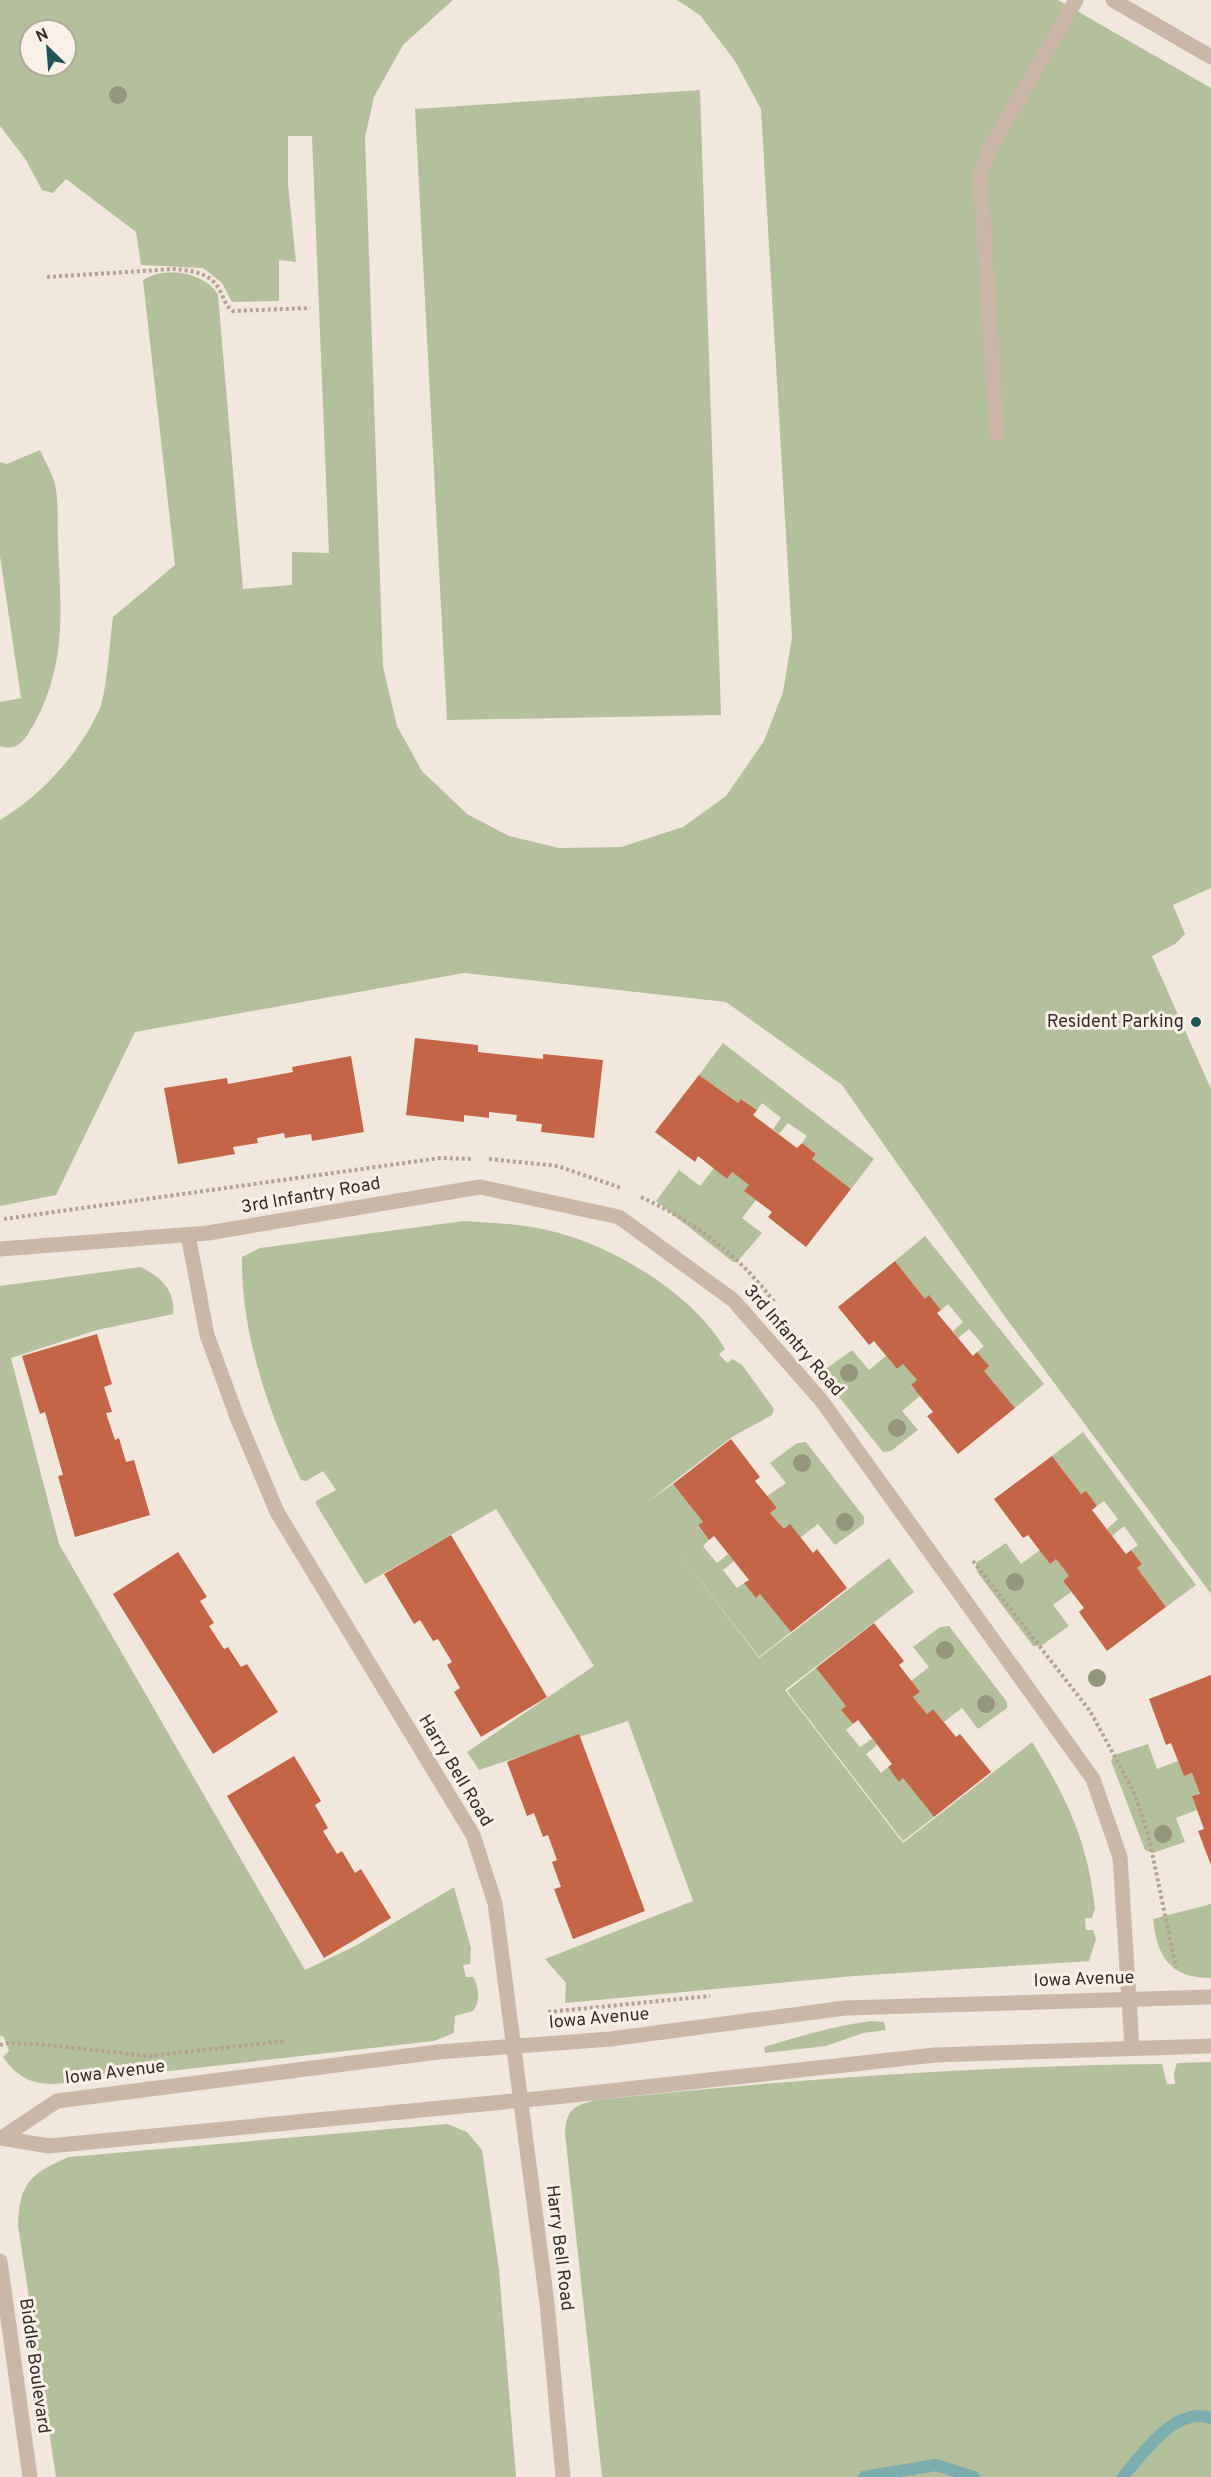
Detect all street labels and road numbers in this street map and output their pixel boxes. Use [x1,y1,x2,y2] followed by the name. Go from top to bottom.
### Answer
[240,1172,382,1220] street label: 3rd Infantry Road
[738,1280,848,1402] street label: 3rd Infantry Road
[413,1711,497,1831] street label: Harry Bell Road
[1033,1967,1135,1993] street label: Iowa Avenue
[548,2003,650,2035] street label: Iowa Avenue
[64,2055,166,2091] street label: Iowa Avenue
[540,2184,578,2312] street label: Harry Bell Road
[13,2297,55,2435] street label: Biddle Boulevard

